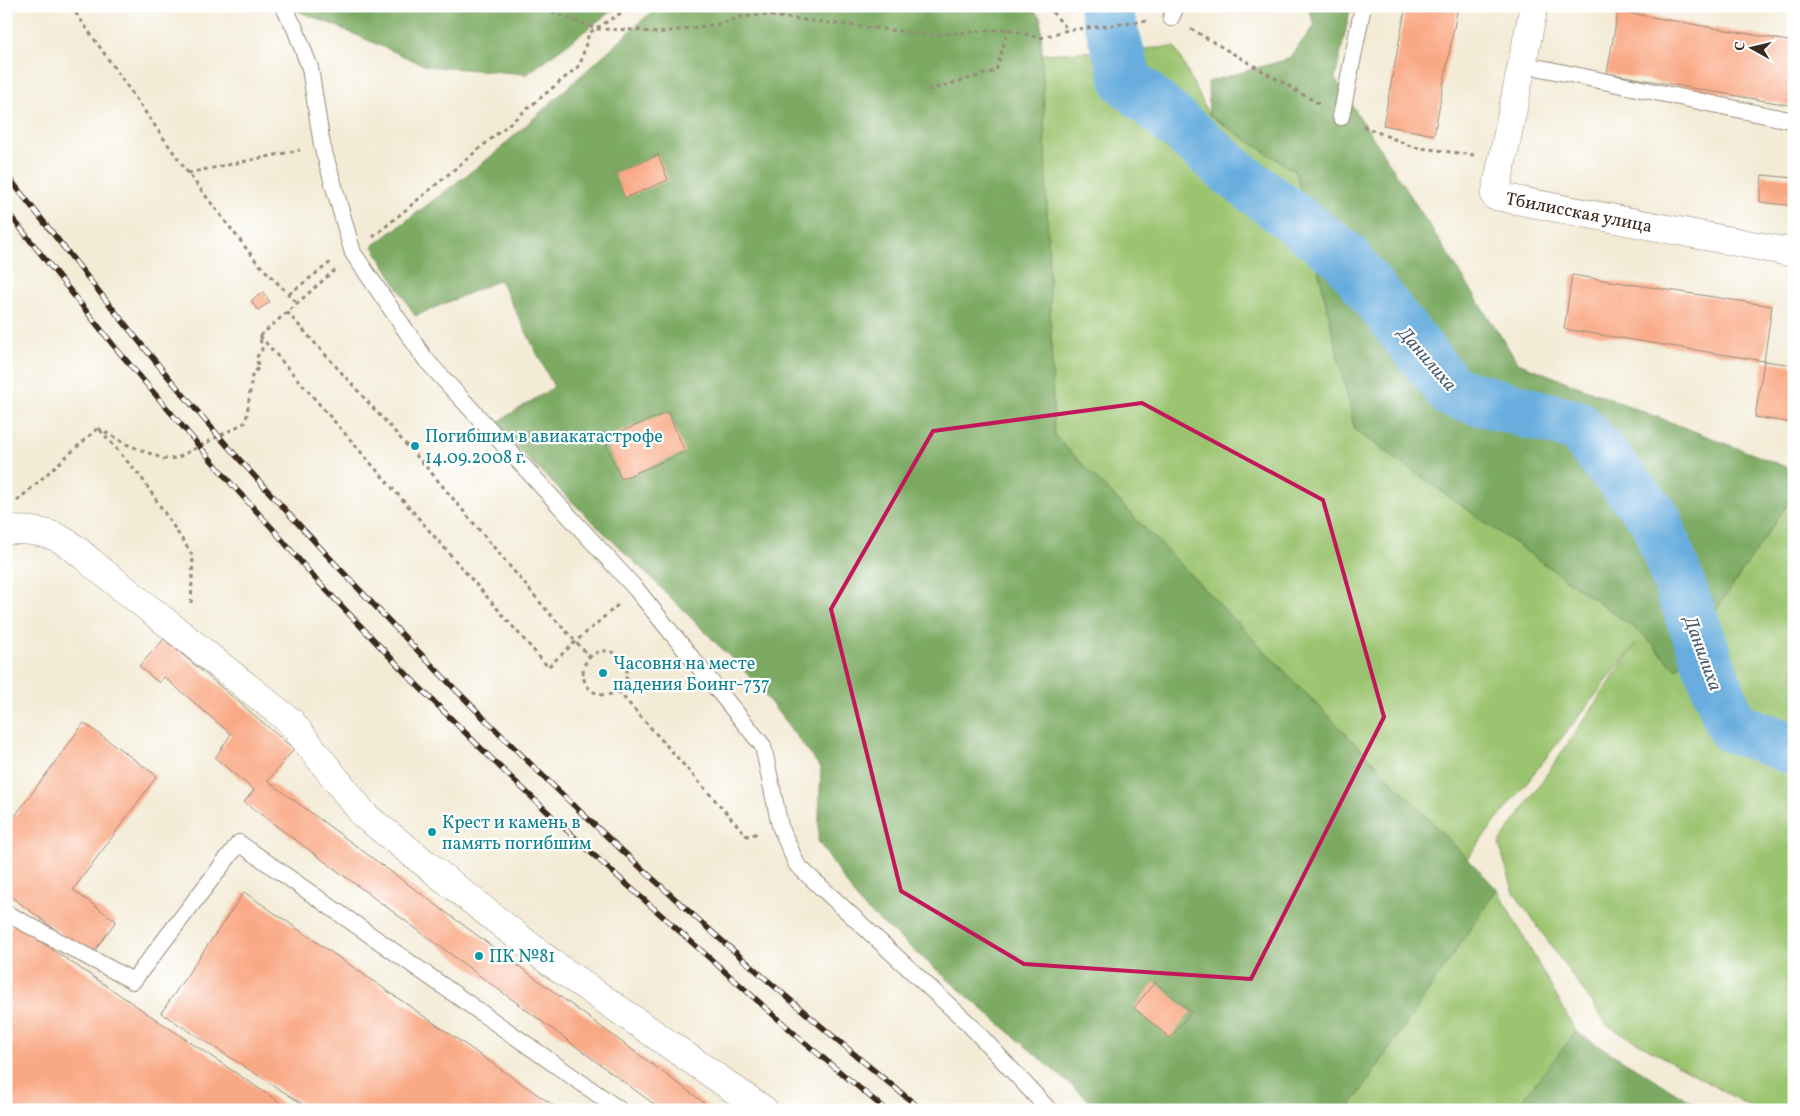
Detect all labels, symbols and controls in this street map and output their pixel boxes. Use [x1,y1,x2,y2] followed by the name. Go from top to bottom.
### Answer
[1728,22,1778,72] north arrow
[1731,41,1751,52] text: С
[1503,187,1654,240] street label: Тбилисская улица
[1390,320,1462,397] water label: Данилиха
[425,425,663,471] place label: Погибшим в авиакатастрофе 14.09.2008 г.
[409,440,421,452] marker: Погибшим в авиакатастрофе 14.09.2008 г.
[1676,611,1728,695] water label: Данилиха
[613,652,770,698] place label: Часовня на месте падения Боинг-737
[597,667,609,679] marker: Часовня на месте падения Боинг-737
[442,811,591,857] place label: Крест и камень в память погибшим
[426,826,438,838] marker: Крест и камень в память погибшим
[489,945,555,970] place label: ПК №81
[473,950,485,962] marker: ПК №81

